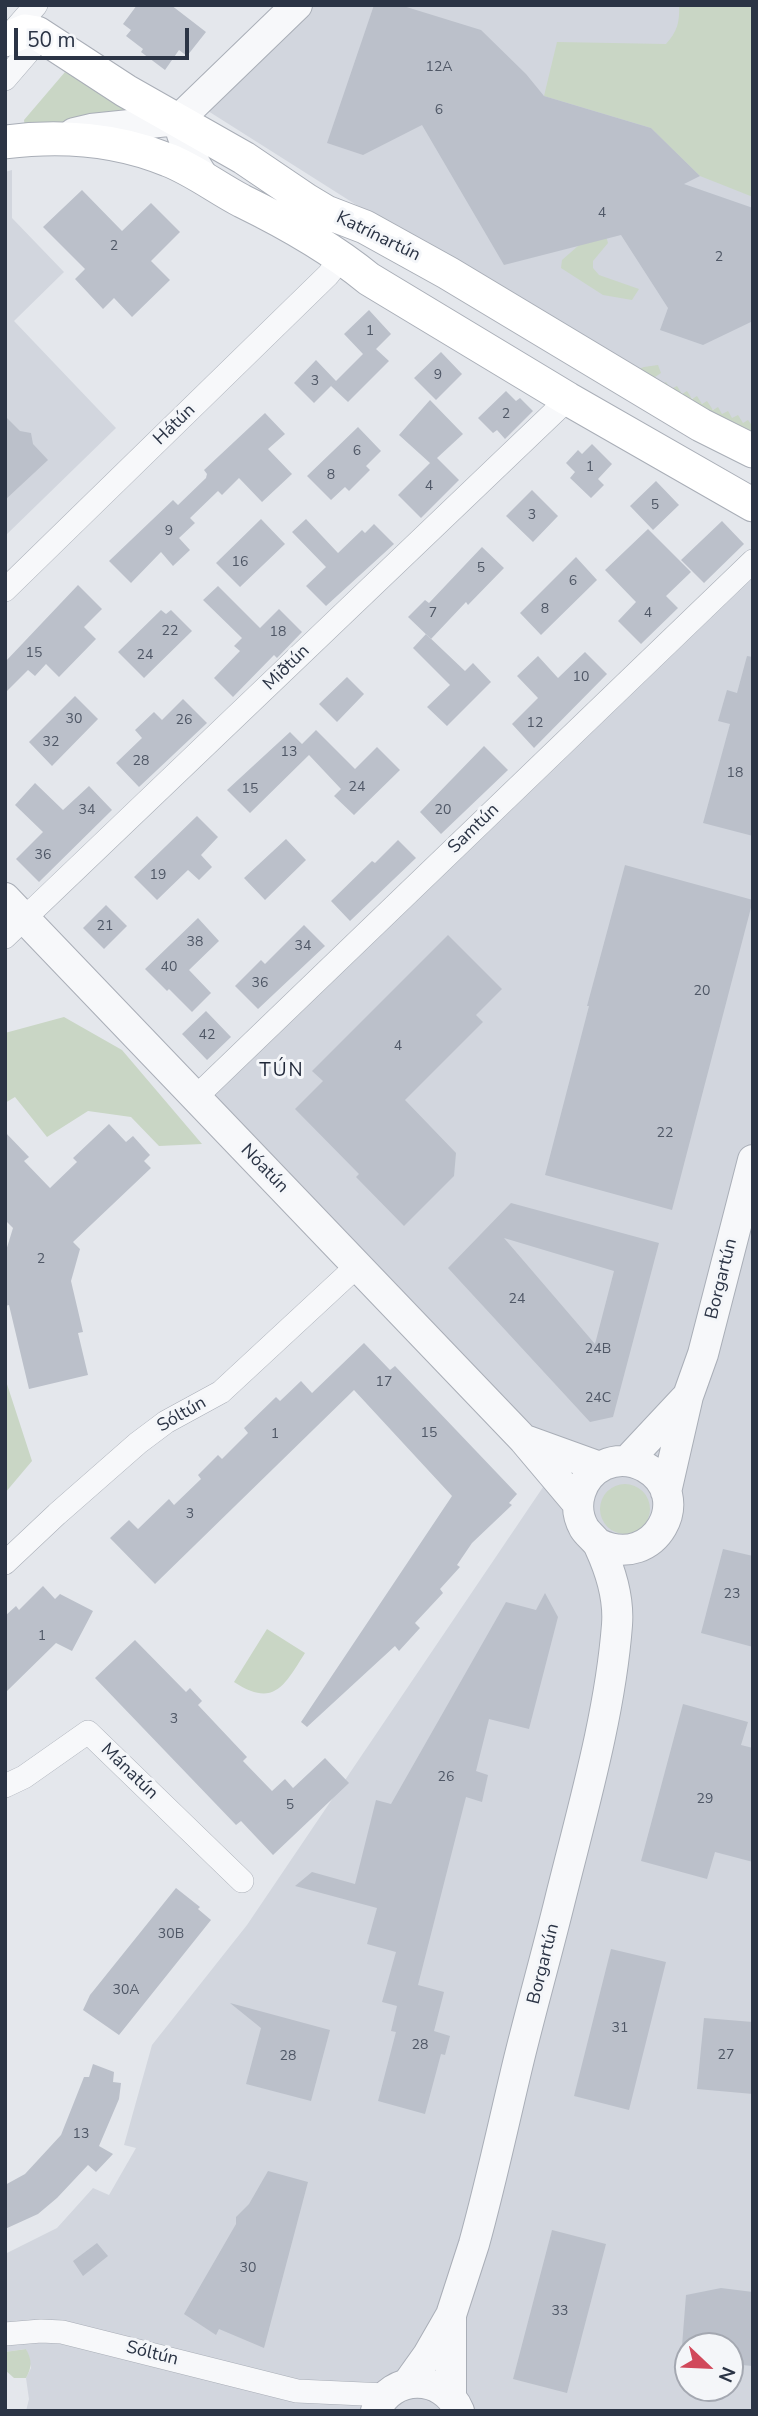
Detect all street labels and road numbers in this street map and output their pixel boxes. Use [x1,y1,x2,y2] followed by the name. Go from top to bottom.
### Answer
[332,207,424,267] street label: Katrínartún
[150,400,200,450] street label: Hátún
[259,641,315,695] street label: Miðtún
[444,799,504,859] street label: Samtún
[236,1140,292,1198] street label: Nóatún
[702,1237,742,1321] street label: Borgartún
[154,1392,210,1438] street label: Sóltún
[96,1739,162,1805] street label: Mánatún
[524,1922,564,2006] street label: Borgartún
[124,2337,180,2371] street label: Sóltún

